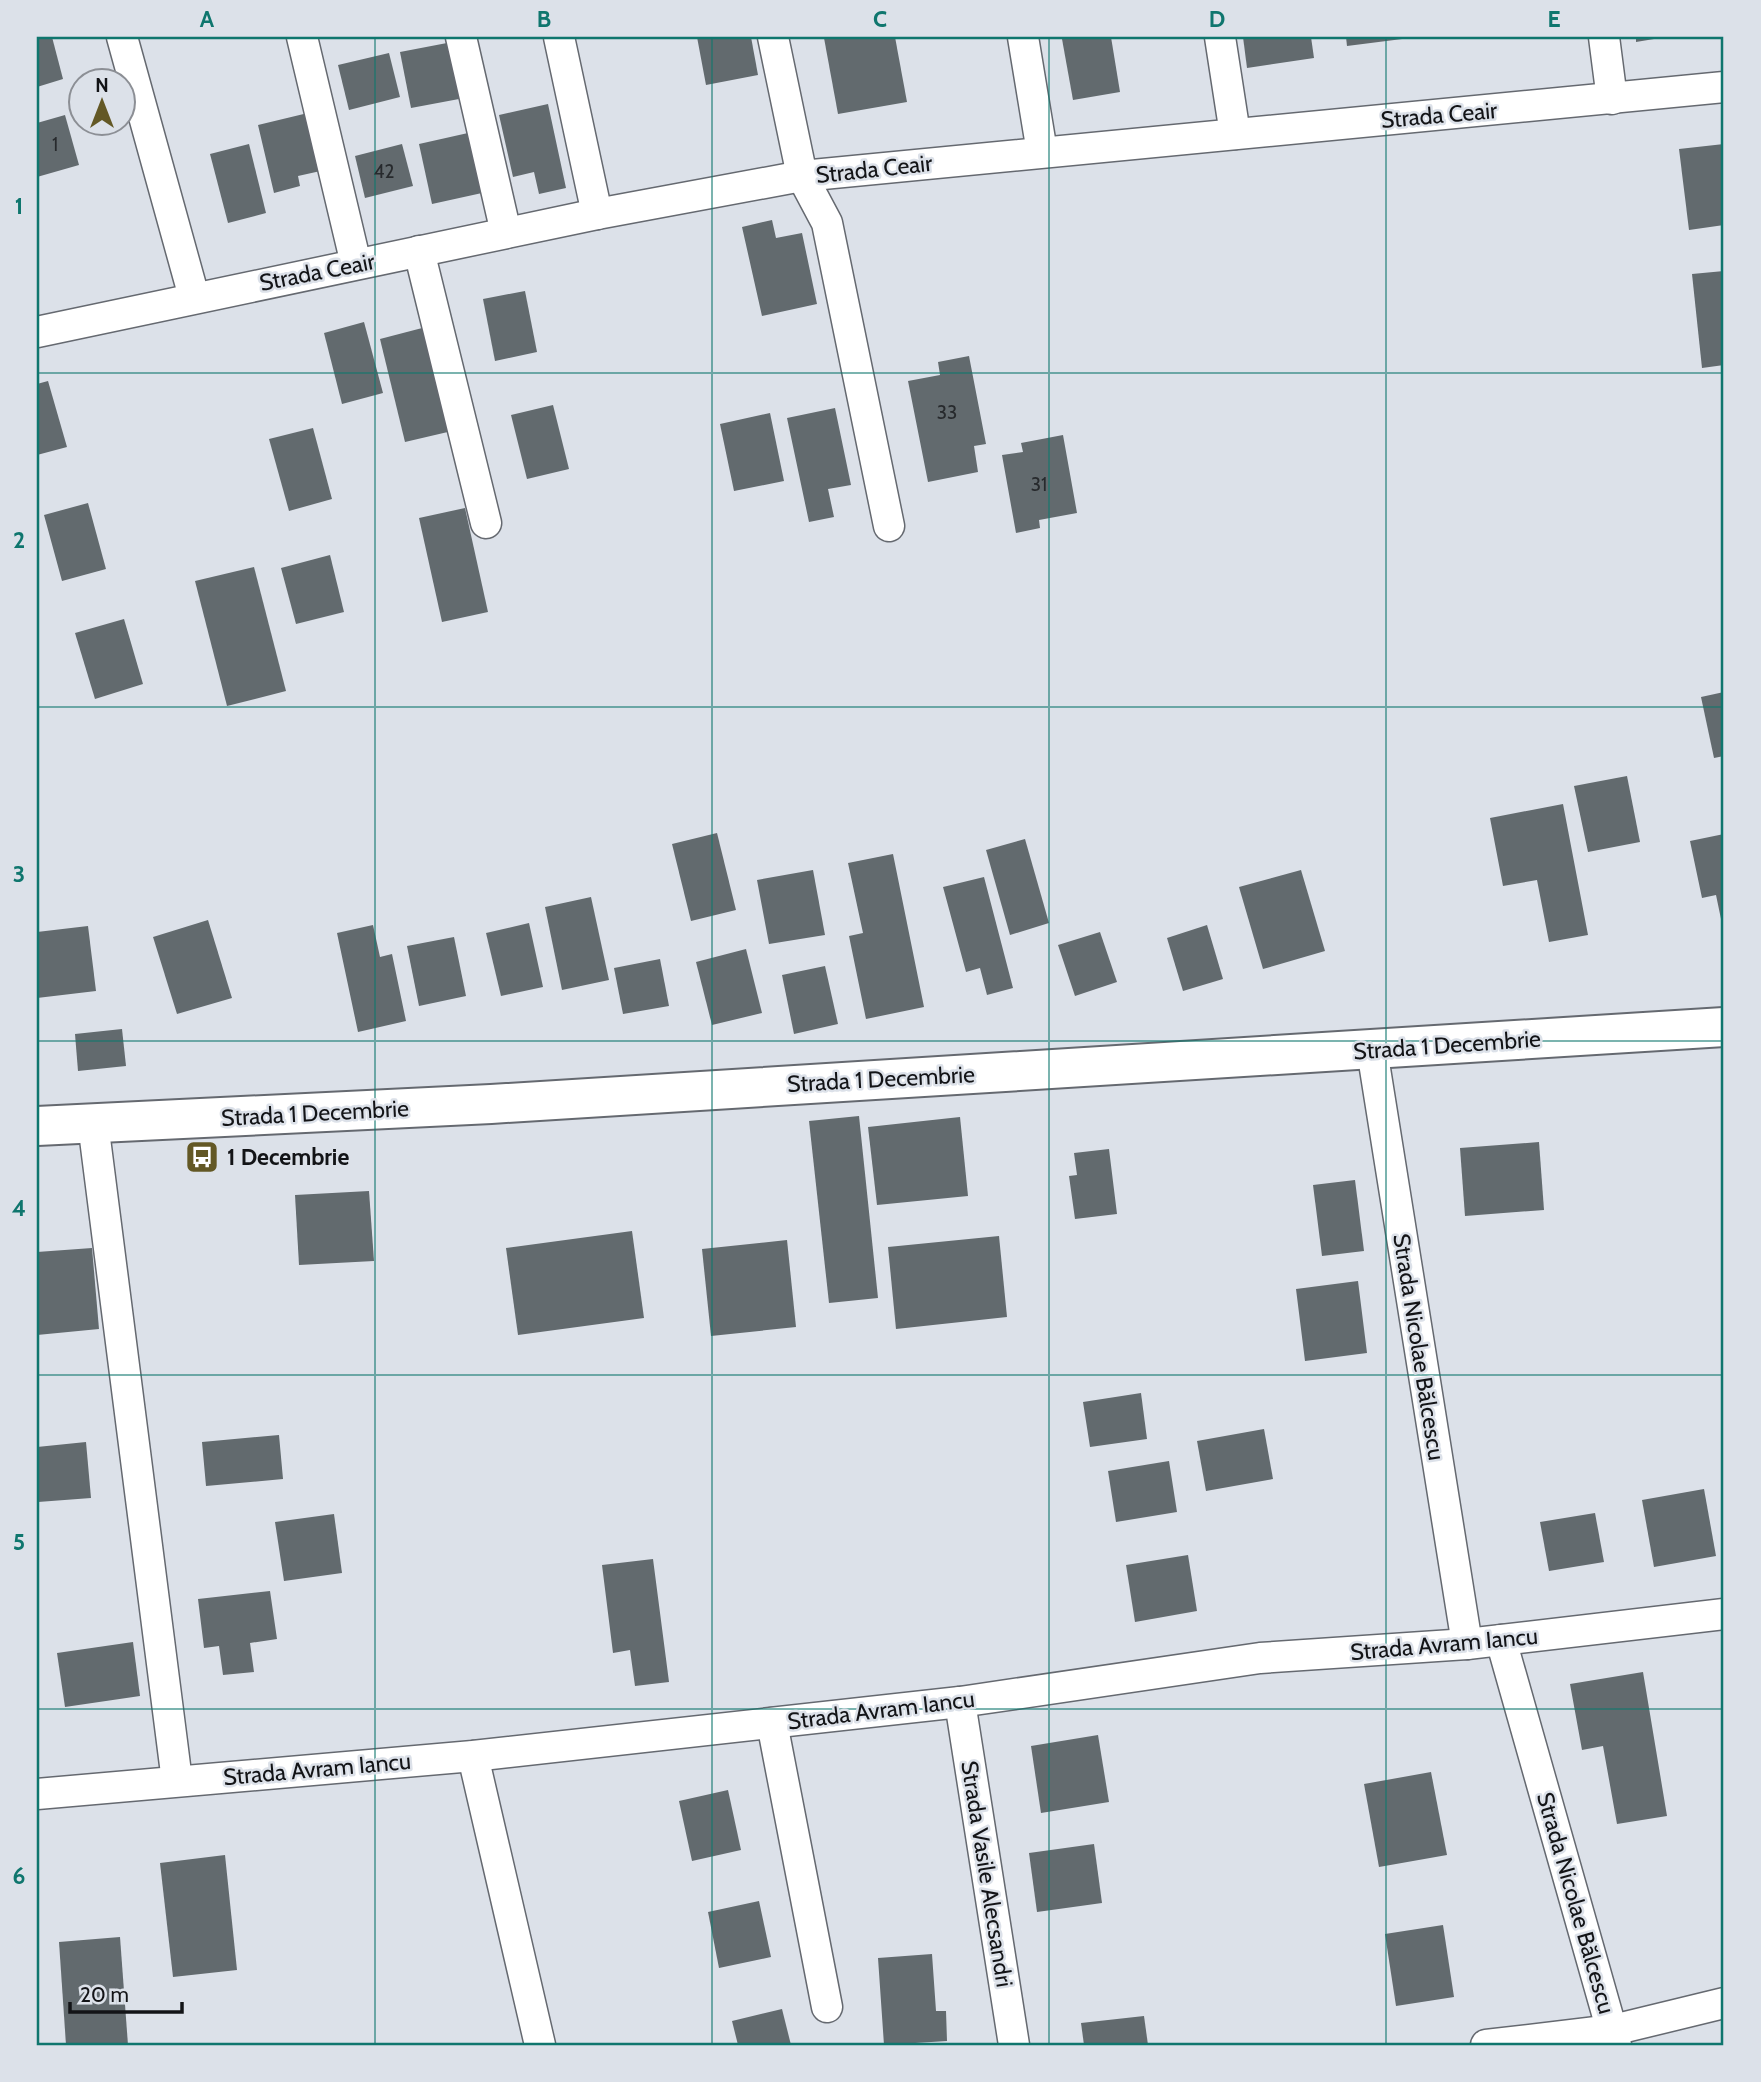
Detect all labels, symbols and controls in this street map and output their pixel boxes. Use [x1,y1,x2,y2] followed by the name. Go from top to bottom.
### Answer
[200,5,215,33] text: A
[537,5,551,33] text: B
[873,5,887,33] text: C
[1209,5,1225,33] text: D
[1547,5,1561,33] text: E
[66,66,136,136] north arrow
[95,74,109,97] text: N
[1380,96,1499,134] street label: Strada Ceair
[52,133,58,156] house number: 1
[814,149,934,189] street label: Strada Ceair
[374,160,394,183] house number: 42
[15,192,23,220] text: 1
[257,247,378,297] street label: Strada Ceair
[937,401,957,424] house number: 33
[1031,473,1047,496] house number: 31
[13,526,25,554] text: 2
[13,860,25,888] text: 3
[1352,1024,1542,1066] street label: Strada 1 Decembrie
[786,1060,976,1098] street label: Strada 1 Decembrie
[220,1094,410,1132] street label: Strada 1 Decembrie
[183,1138,221,1176] bus stop icon: 1 Decembrie
[227,1143,349,1171] place label: 1 Decembrie
[12,1194,26,1222] text: 4
[1387,1232,1451,1462] street label: Strada Nicolae Bălcescu
[13,1528,25,1556] text: 5
[1349,1622,1539,1666] street label: Strada Avram Iancu
[786,1685,976,1735] street label: Strada Avram Iancu
[222,1747,412,1791] street label: Strada Avram Iancu
[955,1759,1019,1989] street label: Strada Vasile Alecsandri
[1531,1789,1621,2017] street label: Strada Nicolae Bălcescu
[13,1862,25,1890] text: 6
[70,1970,182,2014] scale bar
[80,1982,129,2007] text: 20 m

